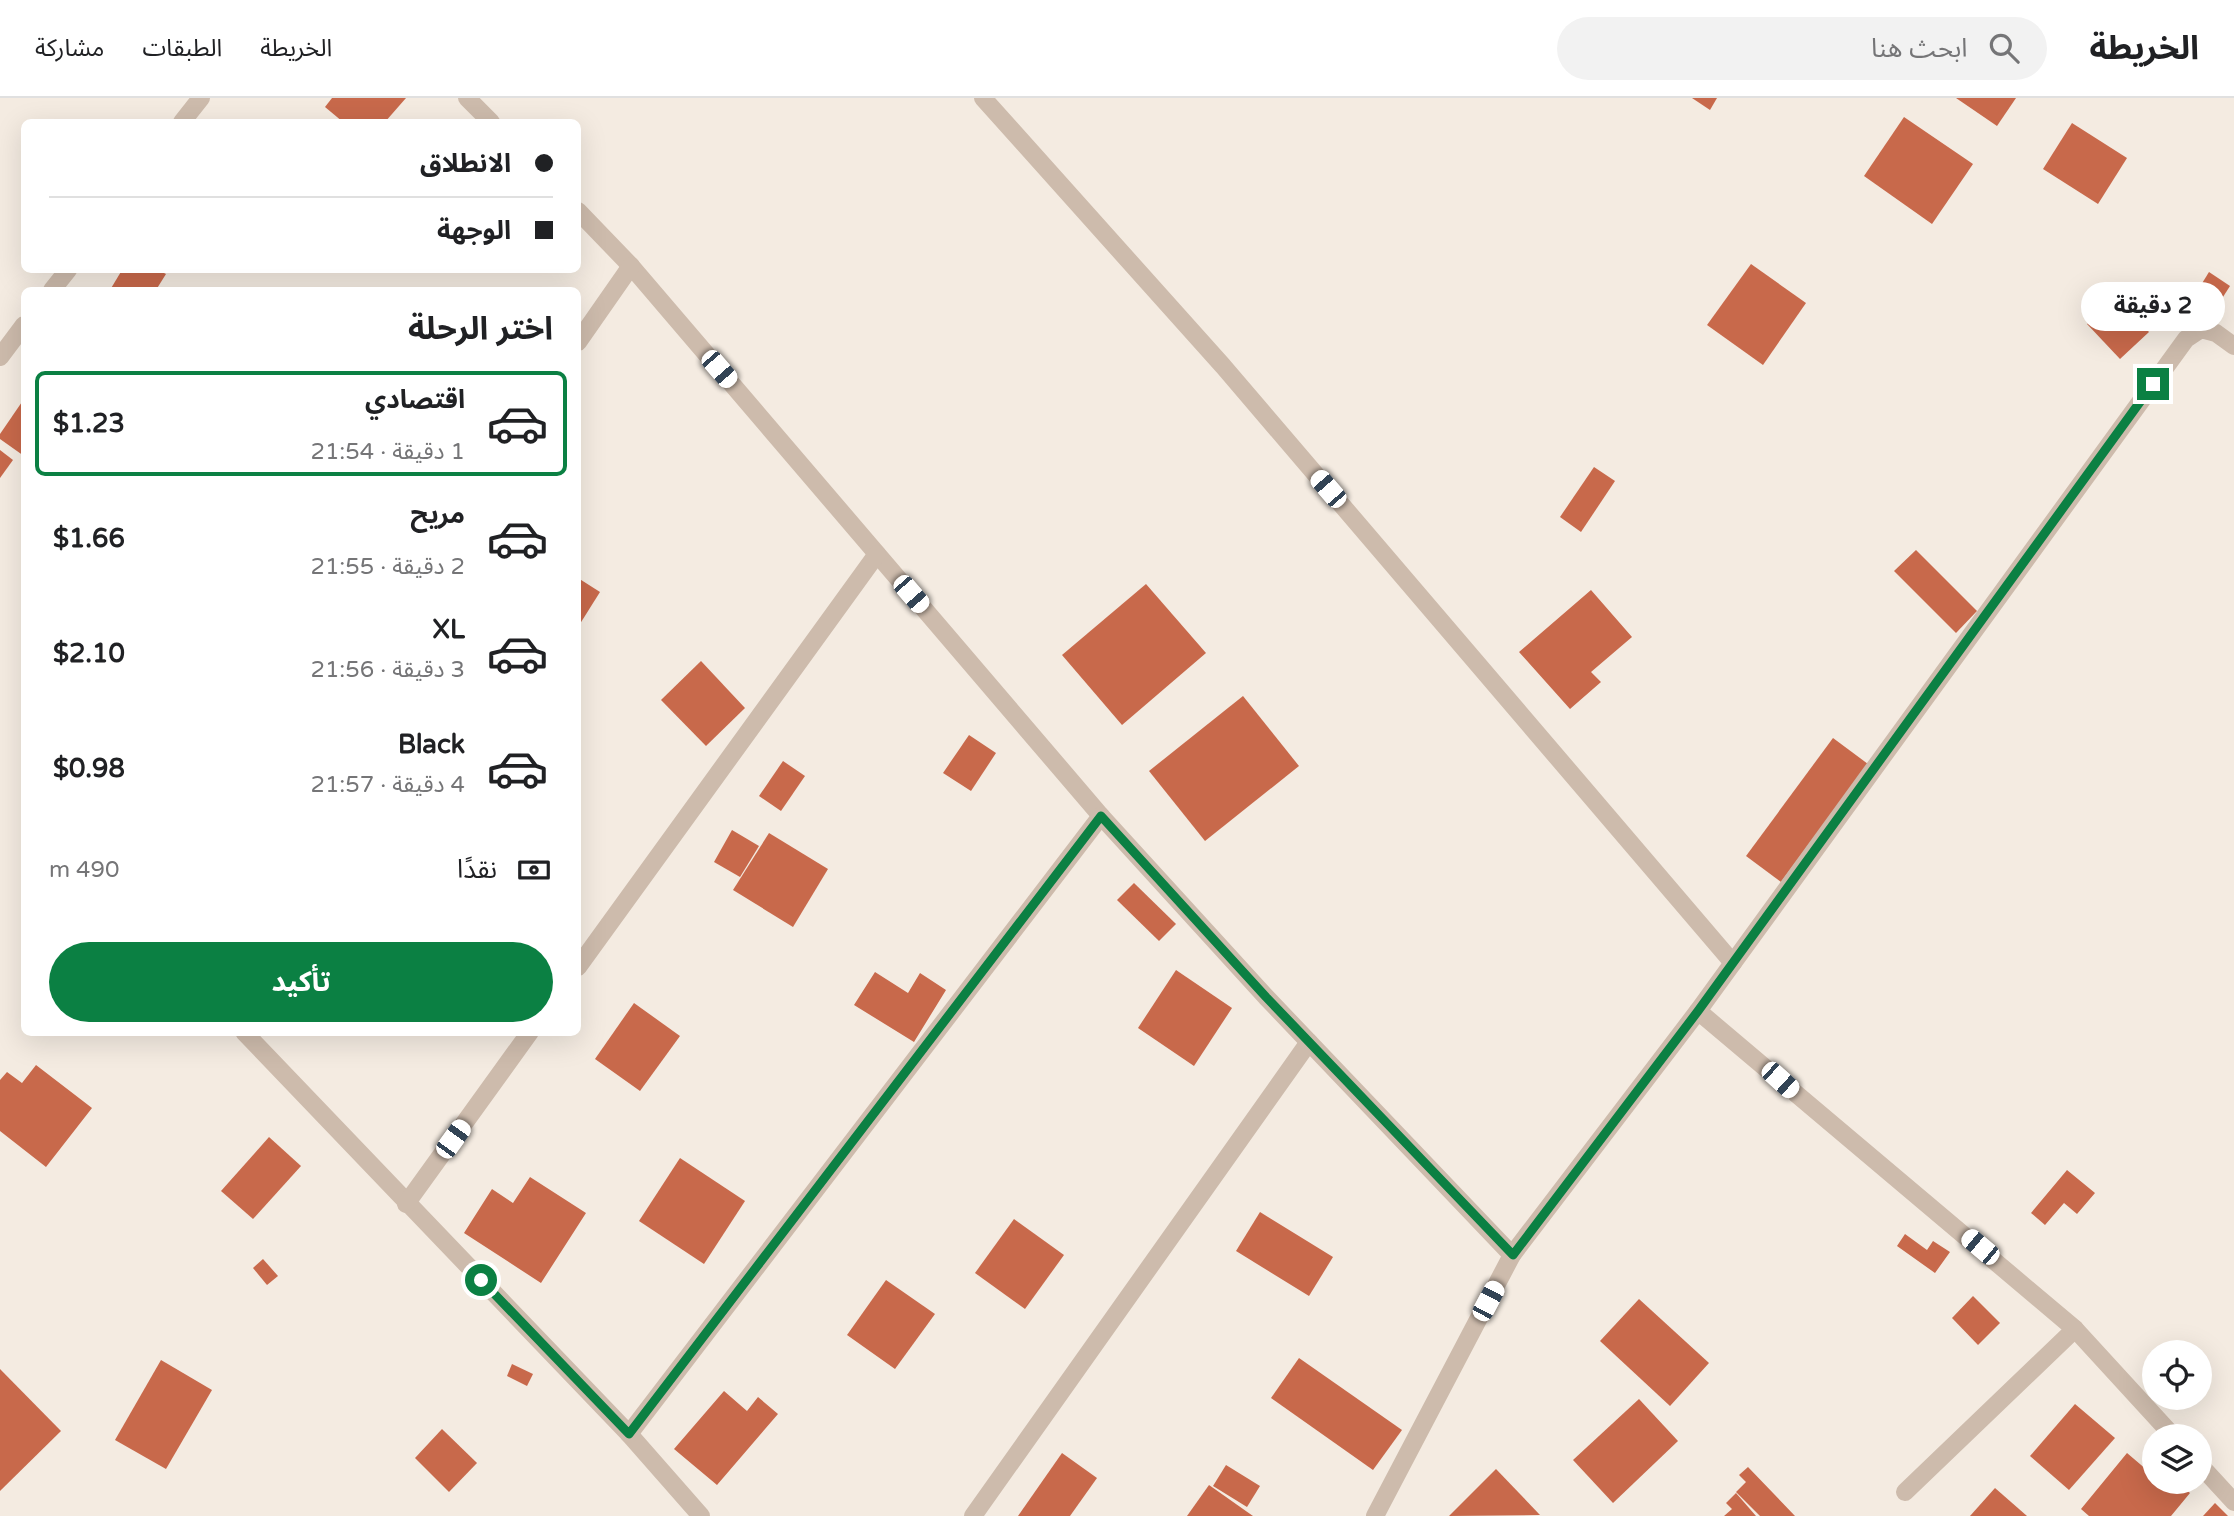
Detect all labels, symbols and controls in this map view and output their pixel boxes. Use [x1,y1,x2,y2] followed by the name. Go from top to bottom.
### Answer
[1557,17,2047,80] search box
[1985,29,2023,67] icon: search
[2089,29,2199,68] text: الخريطة
[1871,33,1967,64] text: ابحث هنا
[35,34,104,63] text: مشاركة
[142,34,222,63] text: الطبقات
[260,34,332,63] text: الخريطة
[420,148,511,179] text: الانطلاق
[437,215,511,246] text: الوجهة
[2081,282,2225,331] callout: 2 دقيقة
[2114,292,2192,320] text: 2 دقيقة
[408,310,553,348] text: اختر الرحلة
[698,346,741,392] car
[2137,368,2169,400] route end
[365,384,465,415] text: اقتصادي
[486,392,549,455] icon: car
[53,408,125,439] text: $1.23
[310,438,465,466] text: 1 دقيقة · 21:54
[1307,466,1350,512] car
[410,499,465,530] text: مريح
[486,507,549,570] icon: car
[53,523,125,554] text: $1.66
[310,553,465,581] text: 2 دقيقة · 21:55
[890,571,933,617] car
[433,614,465,645] text: XL
[486,622,549,685] icon: car
[53,638,125,669] text: $2.10
[310,656,465,684] text: 3 دقيقة · 21:56
[398,729,465,760] text: Black
[486,737,549,800] icon: car
[53,753,125,784] text: $0.98
[310,771,465,799] text: 4 دقيقة · 21:57
[515,851,553,889] icon: cash
[457,854,497,885] text: نقدًا
[49,856,119,884] text: 490 m
[49,942,553,1022] button: تأكيد
[1758,1058,1803,1102] car
[433,1116,474,1162] car
[1958,1225,2003,1269] car
[465,1264,497,1296] route start
[1469,1278,1508,1324] car
[2142,1340,2212,1494] map controls
[2142,1340,2212,1410] button: locate
[2142,1424,2212,1494] button: layers

